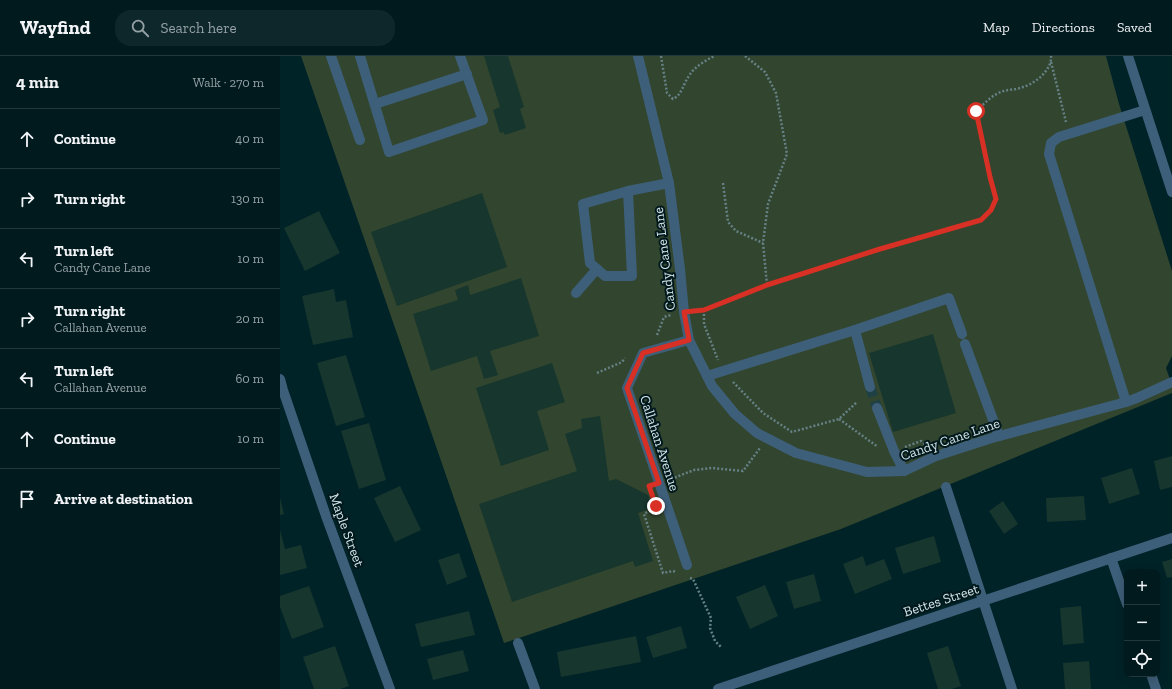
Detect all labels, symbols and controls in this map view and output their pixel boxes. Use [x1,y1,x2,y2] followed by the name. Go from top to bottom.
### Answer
[115,10,395,46] search box
[20,16,91,39] text: Wayfind
[129,17,151,39] icon: search
[161,19,237,37] text: Search here
[983,19,1010,36] text: Map
[1032,19,1095,36] text: Directions
[1117,19,1152,36] text: Saved
[16,72,59,92] text: 4 min
[193,75,264,90] text: Walk · 270 m
[967,102,985,120] route start
[16,128,38,150] icon: ahead
[54,130,116,148] text: Continue
[235,131,264,146] text: 40 m
[16,188,38,210] icon: right
[54,190,125,208] text: Turn right
[231,191,264,206] text: 130 m
[650,206,679,312] street label: Candy Cane Lane
[54,242,114,260] text: Turn left
[16,248,38,270] icon: left
[237,251,264,266] text: 10 m
[54,260,151,275] text: Candy Cane Lane
[54,302,125,320] text: Turn right
[16,308,38,330] icon: right
[236,311,264,326] text: 20 m
[54,320,147,335] text: Callahan Avenue
[54,362,114,380] text: Turn left
[16,368,38,390] icon: left
[235,371,264,386] text: 60 m
[54,380,147,395] text: Callahan Avenue
[636,393,683,494] street label: Callahan Avenue
[898,414,1002,464] street label: Candy Cane Lane
[16,428,38,450] icon: ahead
[54,430,116,448] text: Continue
[237,431,264,446] text: 10 m
[16,488,38,510] icon: arrive
[54,490,193,508] text: Arrive at destination
[325,491,368,570] street label: Maple Street
[647,497,665,515] route end
[1124,569,1160,677] map controls
[1124,569,1160,605] button: +
[901,580,982,621] street label: Bettes Street
[1124,605,1160,641] button: −
[1124,641,1160,677] button: locate

